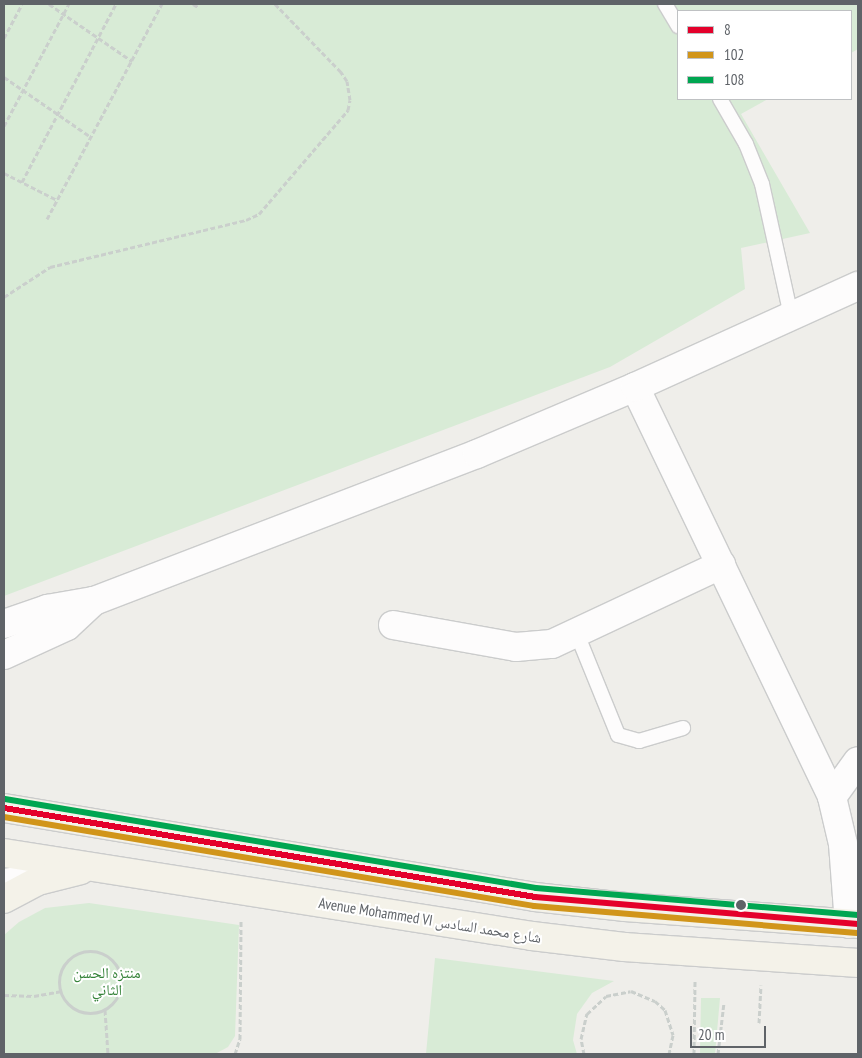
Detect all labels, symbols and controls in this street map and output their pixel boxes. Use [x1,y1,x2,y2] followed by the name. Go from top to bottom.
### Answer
[677,10,852,100] legend
[724,20,731,39] text: 8
[724,45,744,64] text: 102
[724,70,744,89] text: 108
[317,893,543,947] street label: Avenue Mohammed VI شارع محمد السادس
[736,900,746,910] unlabelled marker
[73,963,141,998] park label: منتزه الحسن الثاني
[692,1016,768,1048] scale bar
[698,1025,724,1044] text: 20 m

